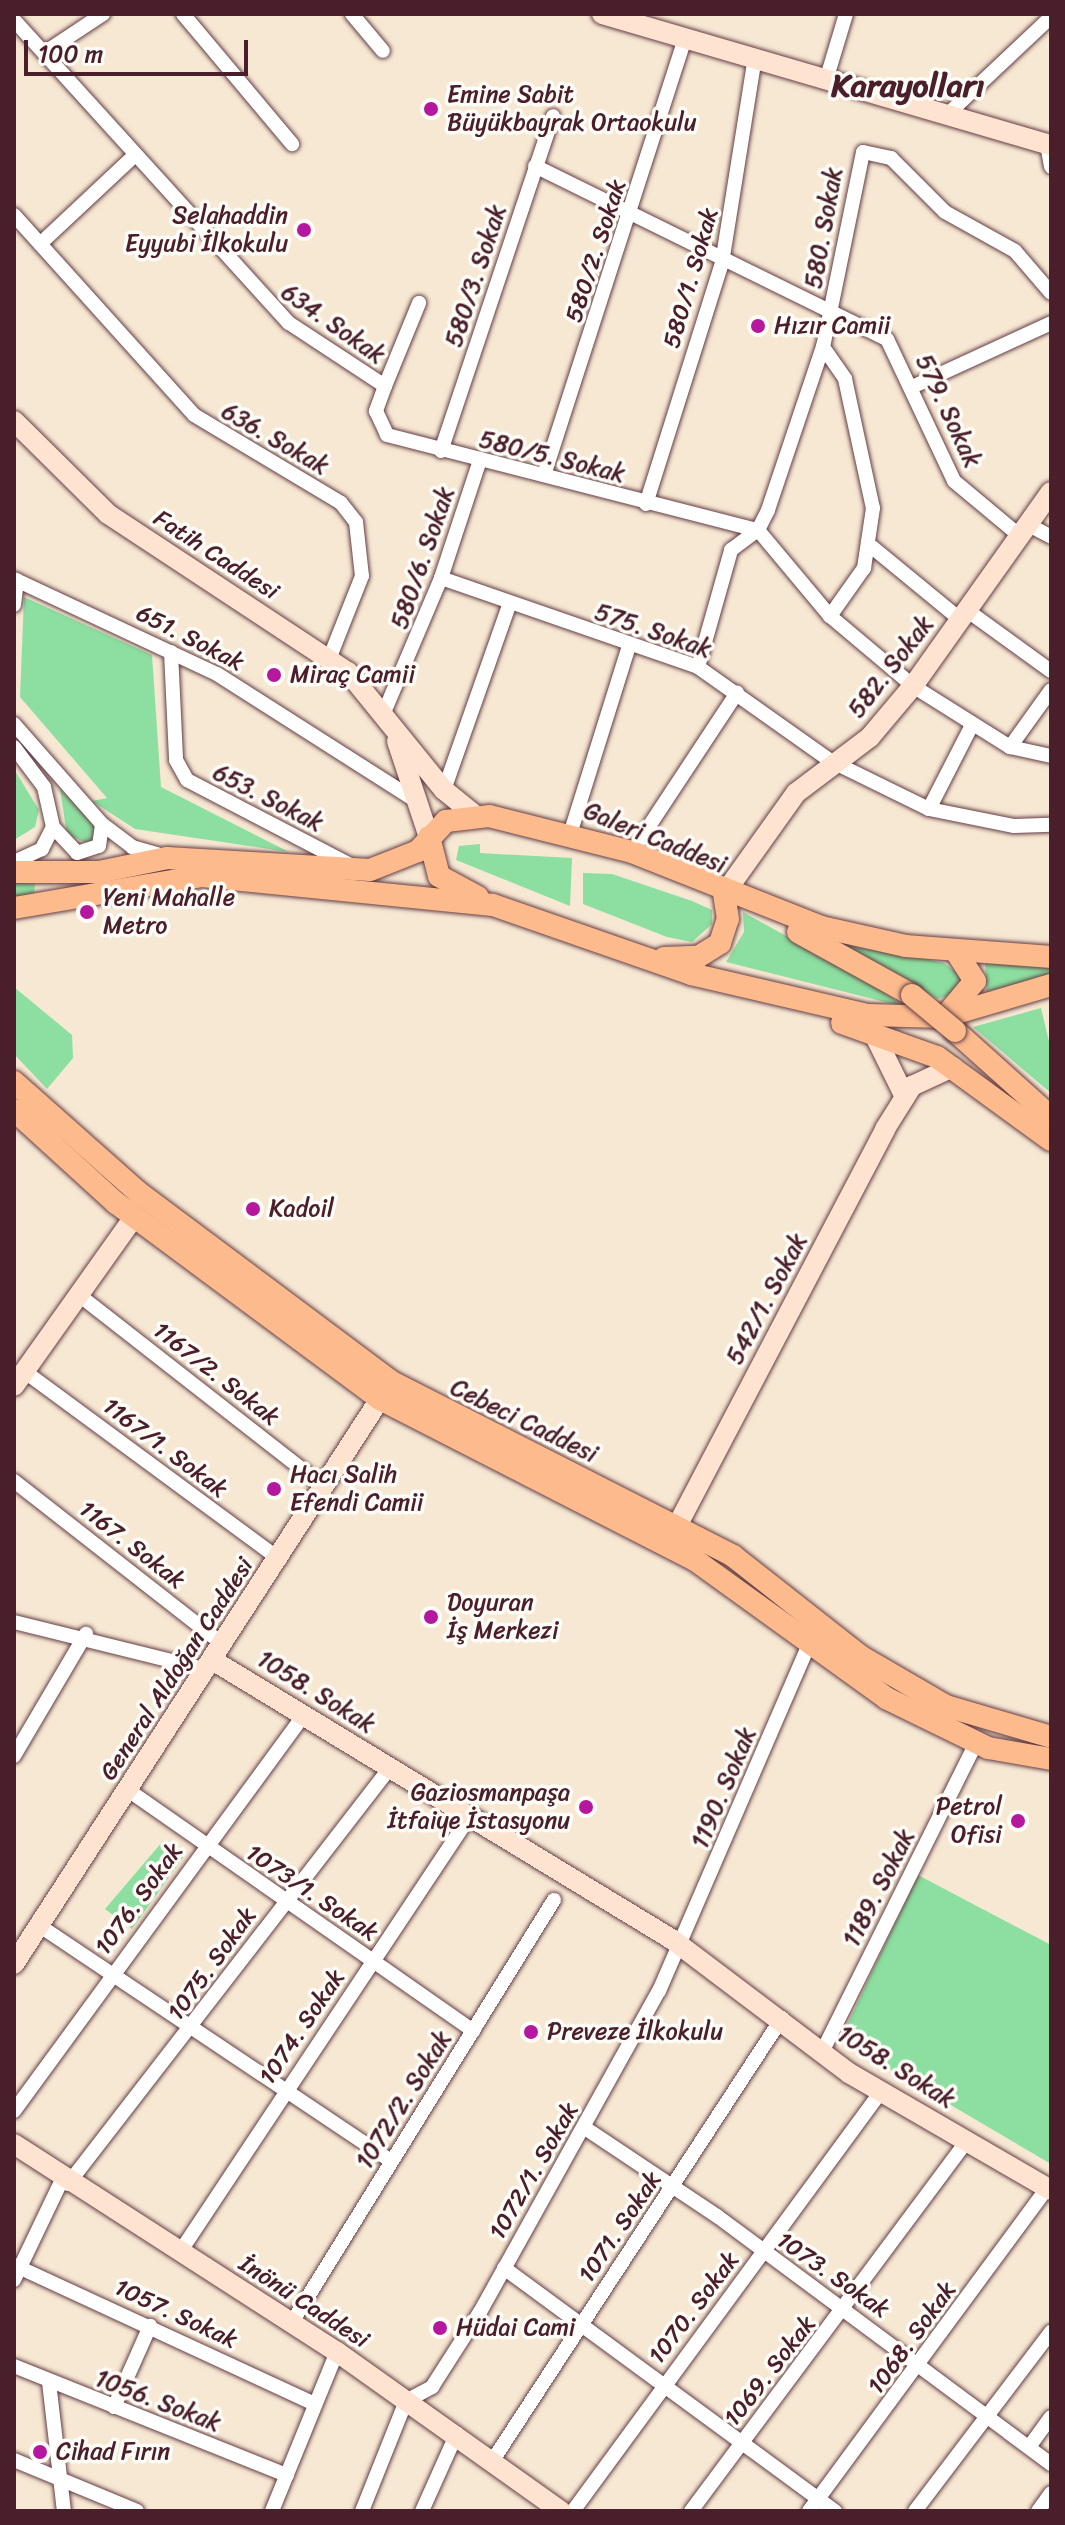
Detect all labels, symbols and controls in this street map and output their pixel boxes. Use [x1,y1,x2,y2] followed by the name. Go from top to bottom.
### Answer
[28,24,252,74] scale bar
[38,33,103,75] text: 100 m
[831,67,985,105] district label: Karayolları
[447,81,697,137] place label: Emine Sabit Büyükbayrak Ortaokulu
[422,100,440,118] marker: Emine Sabit Büyükbayrak Ortaokulu
[799,165,849,291] street label: 580. Sokak
[559,176,633,326] street label: 580/2. Sokak
[439,201,513,351] street label: 580/3. Sokak
[125,202,288,258] place label: Selahaddin Eyyubi İlkokulu
[657,204,725,352] street label: 580/1. Sokak
[295,221,313,239] marker: Selahaddin Eyyubi İlkokulu
[276,278,390,370] street label: 634. Sokak
[774,312,890,340] place label: Hızır Camii
[749,317,767,335] marker: Hızır Camii
[909,350,987,472] street label: 579. Sokak
[216,397,334,481] street label: 636. Sokak
[476,425,628,489] street label: 580/5. Sokak
[385,483,461,633] street label: 580/6. Sokak
[149,504,283,606] street label: Fatih Caddesi
[591,598,715,664] street label: 575. Sokak
[131,599,249,677] street label: 651. Sokak
[842,610,940,724] street label: 582. Sokak
[290,661,415,689] place label: Miraç Camii
[265,666,283,684] marker: Miraç Camii
[208,758,328,838] street label: 653. Sokak
[580,797,730,879] street label: Galeri Caddesi
[103,884,233,940] place label: Yeni Mahalle Metro
[78,903,96,921] marker: Yeni Mahalle Metro
[269,1195,334,1223] place label: Kadoil
[244,1200,262,1218] marker: Kadoil
[720,1229,814,1369] street label: 542/1. Sokak
[147,1316,285,1432] street label: 1167/2. Sokak
[446,1373,602,1469] street label: Cebeci Caddesi
[97,1392,233,1504] street label: 1167/1. Sokak
[290,1461,423,1517] place label: Hacı Salih Efendi Camii
[265,1480,283,1498] marker: Hacı Salih Efendi Camii
[73,1495,191,1595] street label: 1167. Sokak
[94,1552,260,1786] street label: General Aldoğan Caddesi
[447,1589,559,1645] place label: Doyuran İş Merkezi
[422,1608,440,1626] marker: Doyuran İş Merkezi
[252,1645,380,1739] street label: 1058. Sokak
[686,1723,762,1853] street label: 1190. Sokak
[387,1779,570,1835] place label: Gaziosmanpaşa İtfaiye İstasyonu
[936,1793,1002,1849] place label: Petrol Ofisi
[577,1798,595,1816] marker: Gaziosmanpaşa İtfaiye İstasyonu
[1009,1812,1027,1830] marker: Petrol Ofisi
[837,1824,921,1952] street label: 1189. Sokak
[89,1838,189,1960] street label: 1076. Sokak
[241,1838,383,1948] street label: 1073/1. Sokak
[162,1902,262,2026] street label: 1075. Sokak
[253,1964,351,2090] street label: 1074. Sokak
[547,2018,723,2046] place label: Preveze İlkokulu
[832,2020,960,2114] street label: 1058. Sokak
[522,2023,540,2041] marker: Preveze İlkokulu
[350,2026,458,2174] street label: 1072/2. Sokak
[483,2097,585,2245] street label: 1072/1. Sokak
[572,2166,668,2288] street label: 1071. Sokak
[771,2226,895,2324] street label: 1073. Sokak
[643,2246,745,2370] street label: 1070. Sokak
[234,2250,374,2354] street label: İnönü Caddesi
[110,2273,242,2355] street label: 1057. Sokak
[862,2276,962,2400] street label: 1068. Sokak
[718,2310,822,2432] street label: 1069. Sokak
[456,2314,575,2342] place label: Hüdai Cami
[431,2319,449,2337] marker: Hüdai Cami
[91,2364,225,2438] street label: 1056. Sokak
[56,2438,170,2466] place label: Cihad Fırın
[31,2443,49,2461] marker: Cihad Fırın

